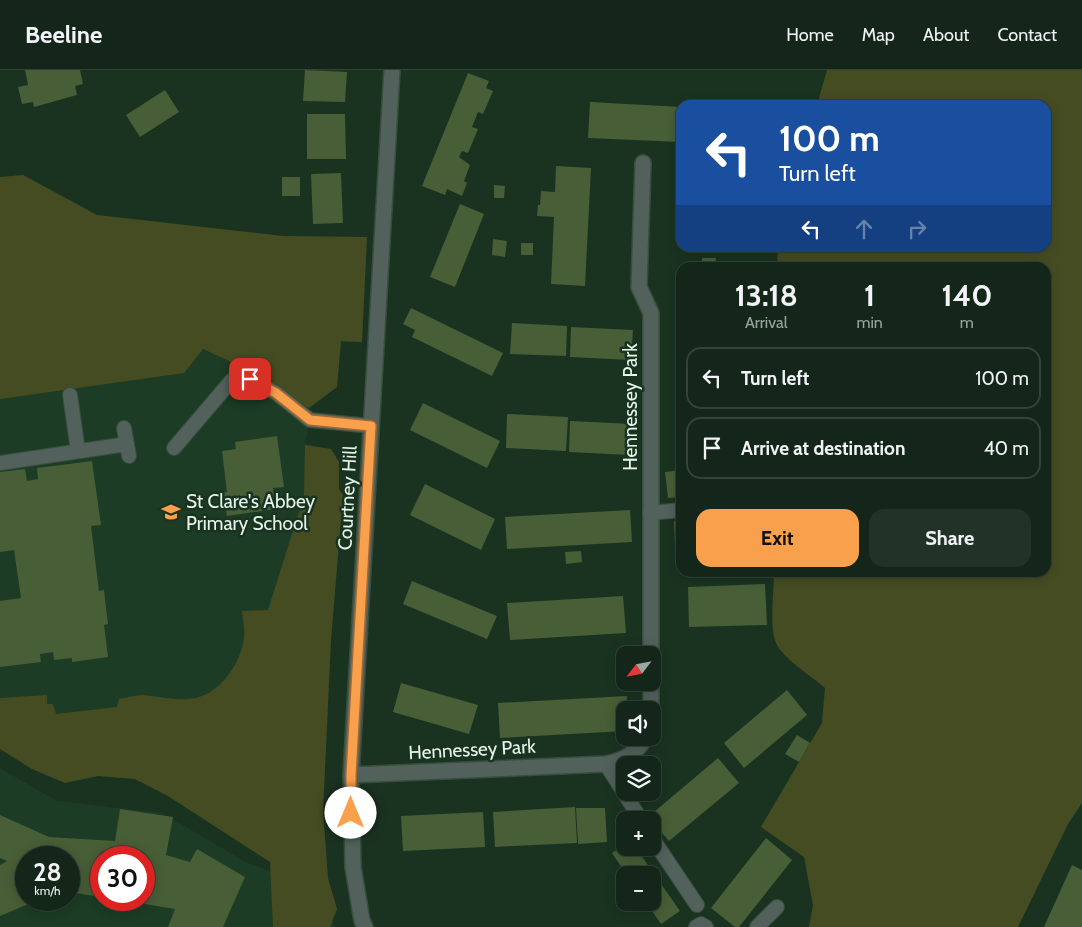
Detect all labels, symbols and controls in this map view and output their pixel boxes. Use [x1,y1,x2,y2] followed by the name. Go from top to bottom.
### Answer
[25,20,102,49] text: Beeline
[786,24,834,46] text: Home
[862,24,895,46] text: Map
[923,24,969,46] text: About
[997,24,1057,46] text: Contact
[779,117,880,160] text: 100 m
[696,120,761,185] icon: left
[779,160,856,187] text: Turn left
[797,215,825,243] icon: left
[850,215,878,243] icon: ahead
[903,215,931,243] icon: right
[735,277,798,314] text: 13:18
[864,277,875,314] text: 1
[941,277,992,314] text: 140
[745,313,788,332] text: Arrival
[856,313,883,332] text: min
[960,313,974,332] text: m
[619,343,642,471] street label: Hennessey Park
[229,358,271,400] pin
[698,364,726,392] icon: left
[236,365,264,393] icon: arrive
[741,367,809,390] text: Turn left
[975,367,1029,390] text: 100 m
[698,434,726,462] icon: arrive
[741,437,905,460] text: Arrive at destination
[984,437,1029,460] text: 40 m
[333,445,362,551] street label: Courtney Hill
[186,490,316,535] place label: St Clare's Abbey Primary School
[160,501,182,523] school or university icon: St Clare's Abbey Primary School
[696,509,859,567] button: Exit
[869,509,1031,567] button: Share
[616,646,661,691] north arrow
[616,646,661,911] map controls
[616,701,661,746] button: sound
[408,735,537,764] street label: Hennessey Park
[616,756,661,801] button: layers
[324,786,376,838] position arrow
[616,811,661,856] button: +
[90,846,155,911] speed limit sign: 30
[33,857,62,887] text: 28
[616,866,661,911] button: −
[34,883,61,898] text: km/h

